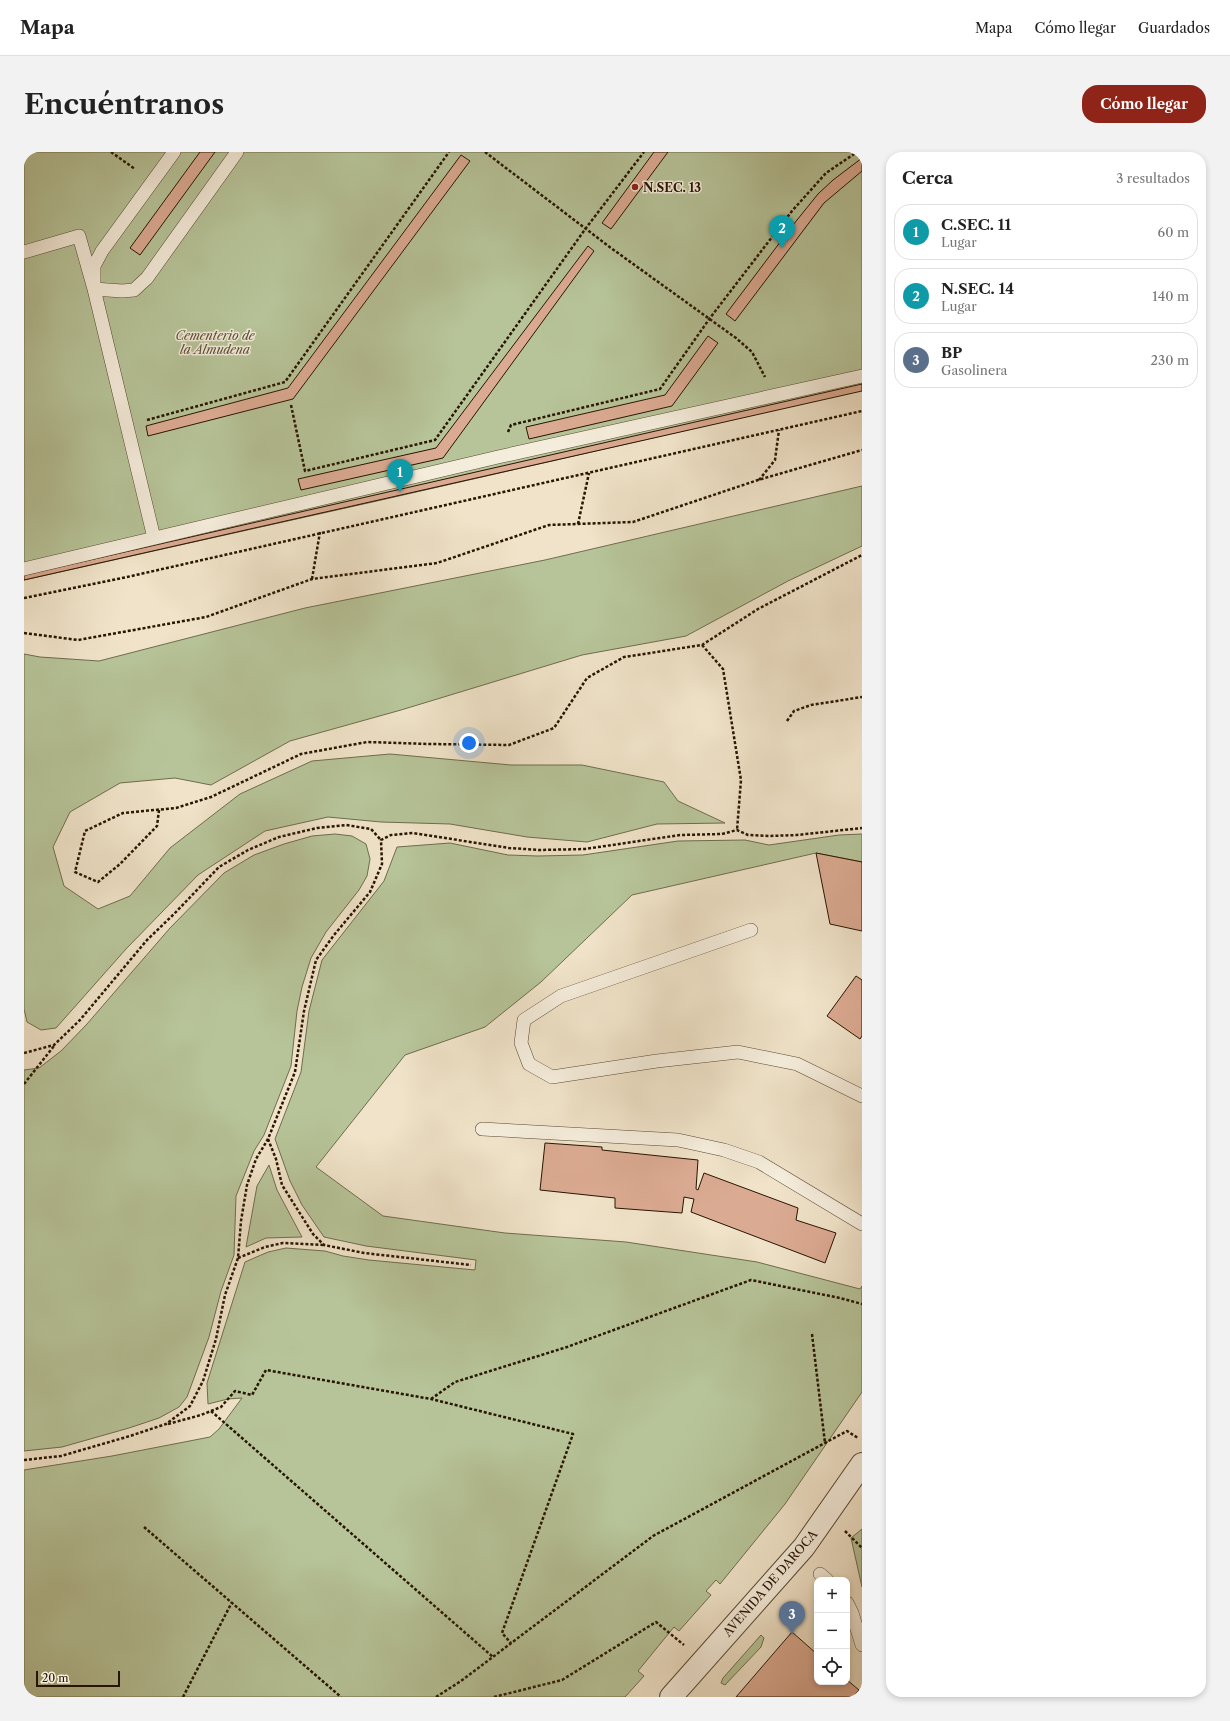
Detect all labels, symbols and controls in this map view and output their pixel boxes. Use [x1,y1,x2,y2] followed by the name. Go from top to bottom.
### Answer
[20,16,75,39] text: Mapa
[975,19,1012,37] text: Mapa
[1034,19,1116,37] text: Cómo llegar
[1138,19,1210,37] text: Guardados
[1082,85,1206,123] button: Cómo llegar
[24,87,224,121] text: Encuéntranos
[902,168,953,188] text: Cerca
[1116,170,1190,186] text: 3 resultados
[643,180,701,195] place label: N.SEC. 13
[630,182,640,192] marker: N.SEC. 13
[769,215,795,248] pin: 2
[941,215,1011,234] text: C.SEC. 11
[913,224,919,240] text: 1
[1158,224,1189,240] text: 60 m
[941,234,977,250] text: Lugar
[941,279,1014,298] text: N.SEC. 14
[912,288,920,304] text: 2
[1152,288,1189,304] text: 140 m
[941,298,977,314] text: Lugar
[175,328,256,357] park label: Cementerio de la Almudena
[941,343,962,362] text: BP
[912,352,920,368] text: 3
[1151,352,1189,368] text: 230 m
[941,362,1007,378] text: Gasolinera
[387,459,413,492] pin: 1
[459,733,479,753] your location
[719,1526,821,1640] street label: AVENIDA DE DAROCA
[814,1577,850,1685] map controls
[814,1577,850,1613] button: +
[779,1601,805,1634] pin: 3
[814,1613,850,1649] button: −
[814,1649,850,1685] button: locate
[36,1669,120,1688] scale bar
[42,1671,68,1685] text: 20 m

